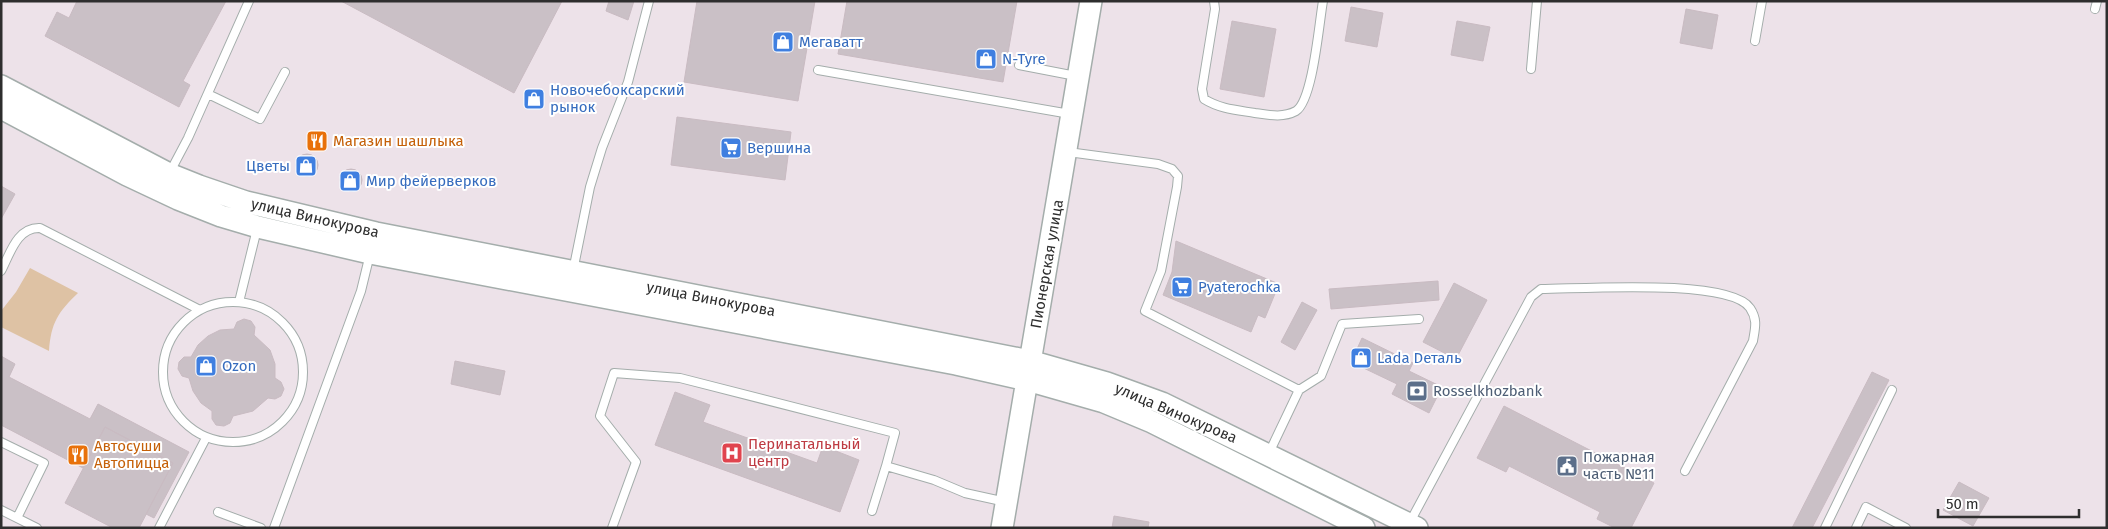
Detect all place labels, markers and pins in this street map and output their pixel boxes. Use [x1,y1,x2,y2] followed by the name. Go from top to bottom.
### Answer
[771,30,795,54] shop icon: Мегаватт
[799,33,863,51] place label: Мегаватт
[974,47,998,71] shop icon: N-Tyre
[1002,50,1046,68] place label: N-Tyre
[550,81,685,116] place label: Новочебоксарский рынок
[522,87,546,111] shop icon: Новочебоксарский рынок
[305,129,329,153] restaurant icon: Магазин шашлыка
[333,132,464,150] place label: Магазин шашлыка
[719,136,743,160] supermarket icon: Вершина
[747,139,811,157] place label: Вершина
[294,154,318,178] shop icon: Цветы
[246,157,290,175] place label: Цветы
[338,169,362,193] shop icon: Мир фейерверков
[366,172,496,190] place label: Мир фейерверков
[1170,275,1194,299] supermarket icon: Pyaterochka
[1198,278,1281,296] place label: Pyaterochka
[1349,346,1373,370] shop icon: Lada Dеталь
[1377,349,1462,367] place label: Lada Dеталь
[194,354,218,378] shop icon: Ozon
[222,357,256,375] place label: Ozon
[1405,379,1429,403] bank icon: Rosselkhozbank
[1433,382,1542,400] place label: Rosselkhozbank
[748,435,861,470] place label: Перинатальный центр
[94,437,169,472] place label: Автосуши Автопицца
[720,441,744,465] hospital icon: Перинатальный центр
[66,443,90,467] restaurant icon: Автосуши Автопицца
[1583,448,1655,483] place label: Пожарная часть №11
[1555,454,1579,478] public building icon: Пожарная часть №11

